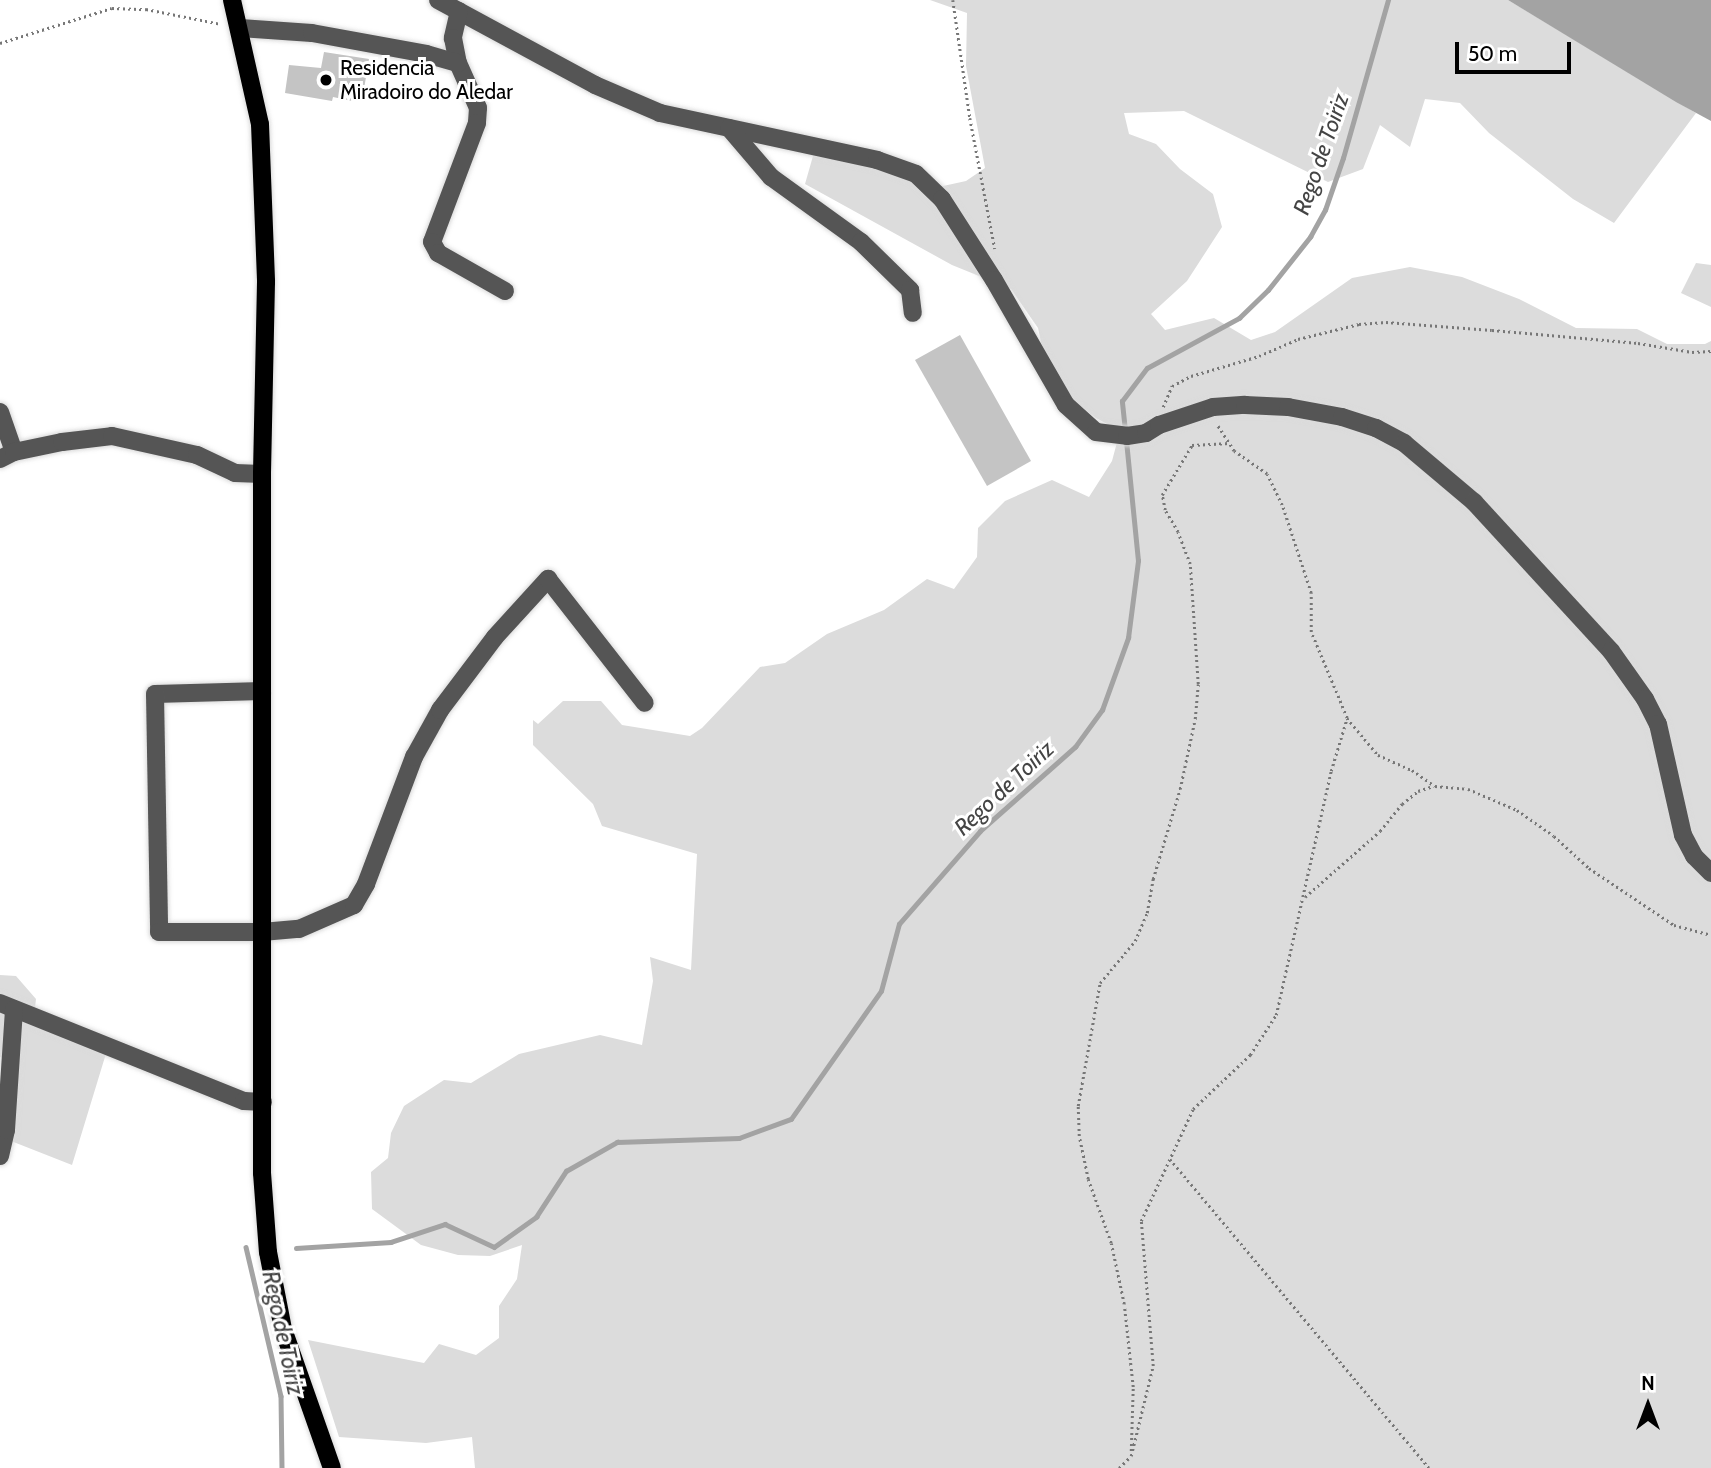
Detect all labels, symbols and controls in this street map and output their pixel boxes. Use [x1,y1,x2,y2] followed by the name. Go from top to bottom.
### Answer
[1459,28,1574,72] scale bar
[1468,41,1517,66] text: 50 m
[340,55,513,105] place label: Residencia Miradoiro do Aledar
[318,72,334,88] marker: Residencia Miradoiro do Aledar
[1287,90,1355,218] water label: Rego de Toiriz
[948,735,1060,841] water label: Rego de Toiriz
[256,1268,310,1398] water label: Rego de Toiriz
[1613,1370,1683,1440] north arrow
[1641,1372,1655,1395] text: N

